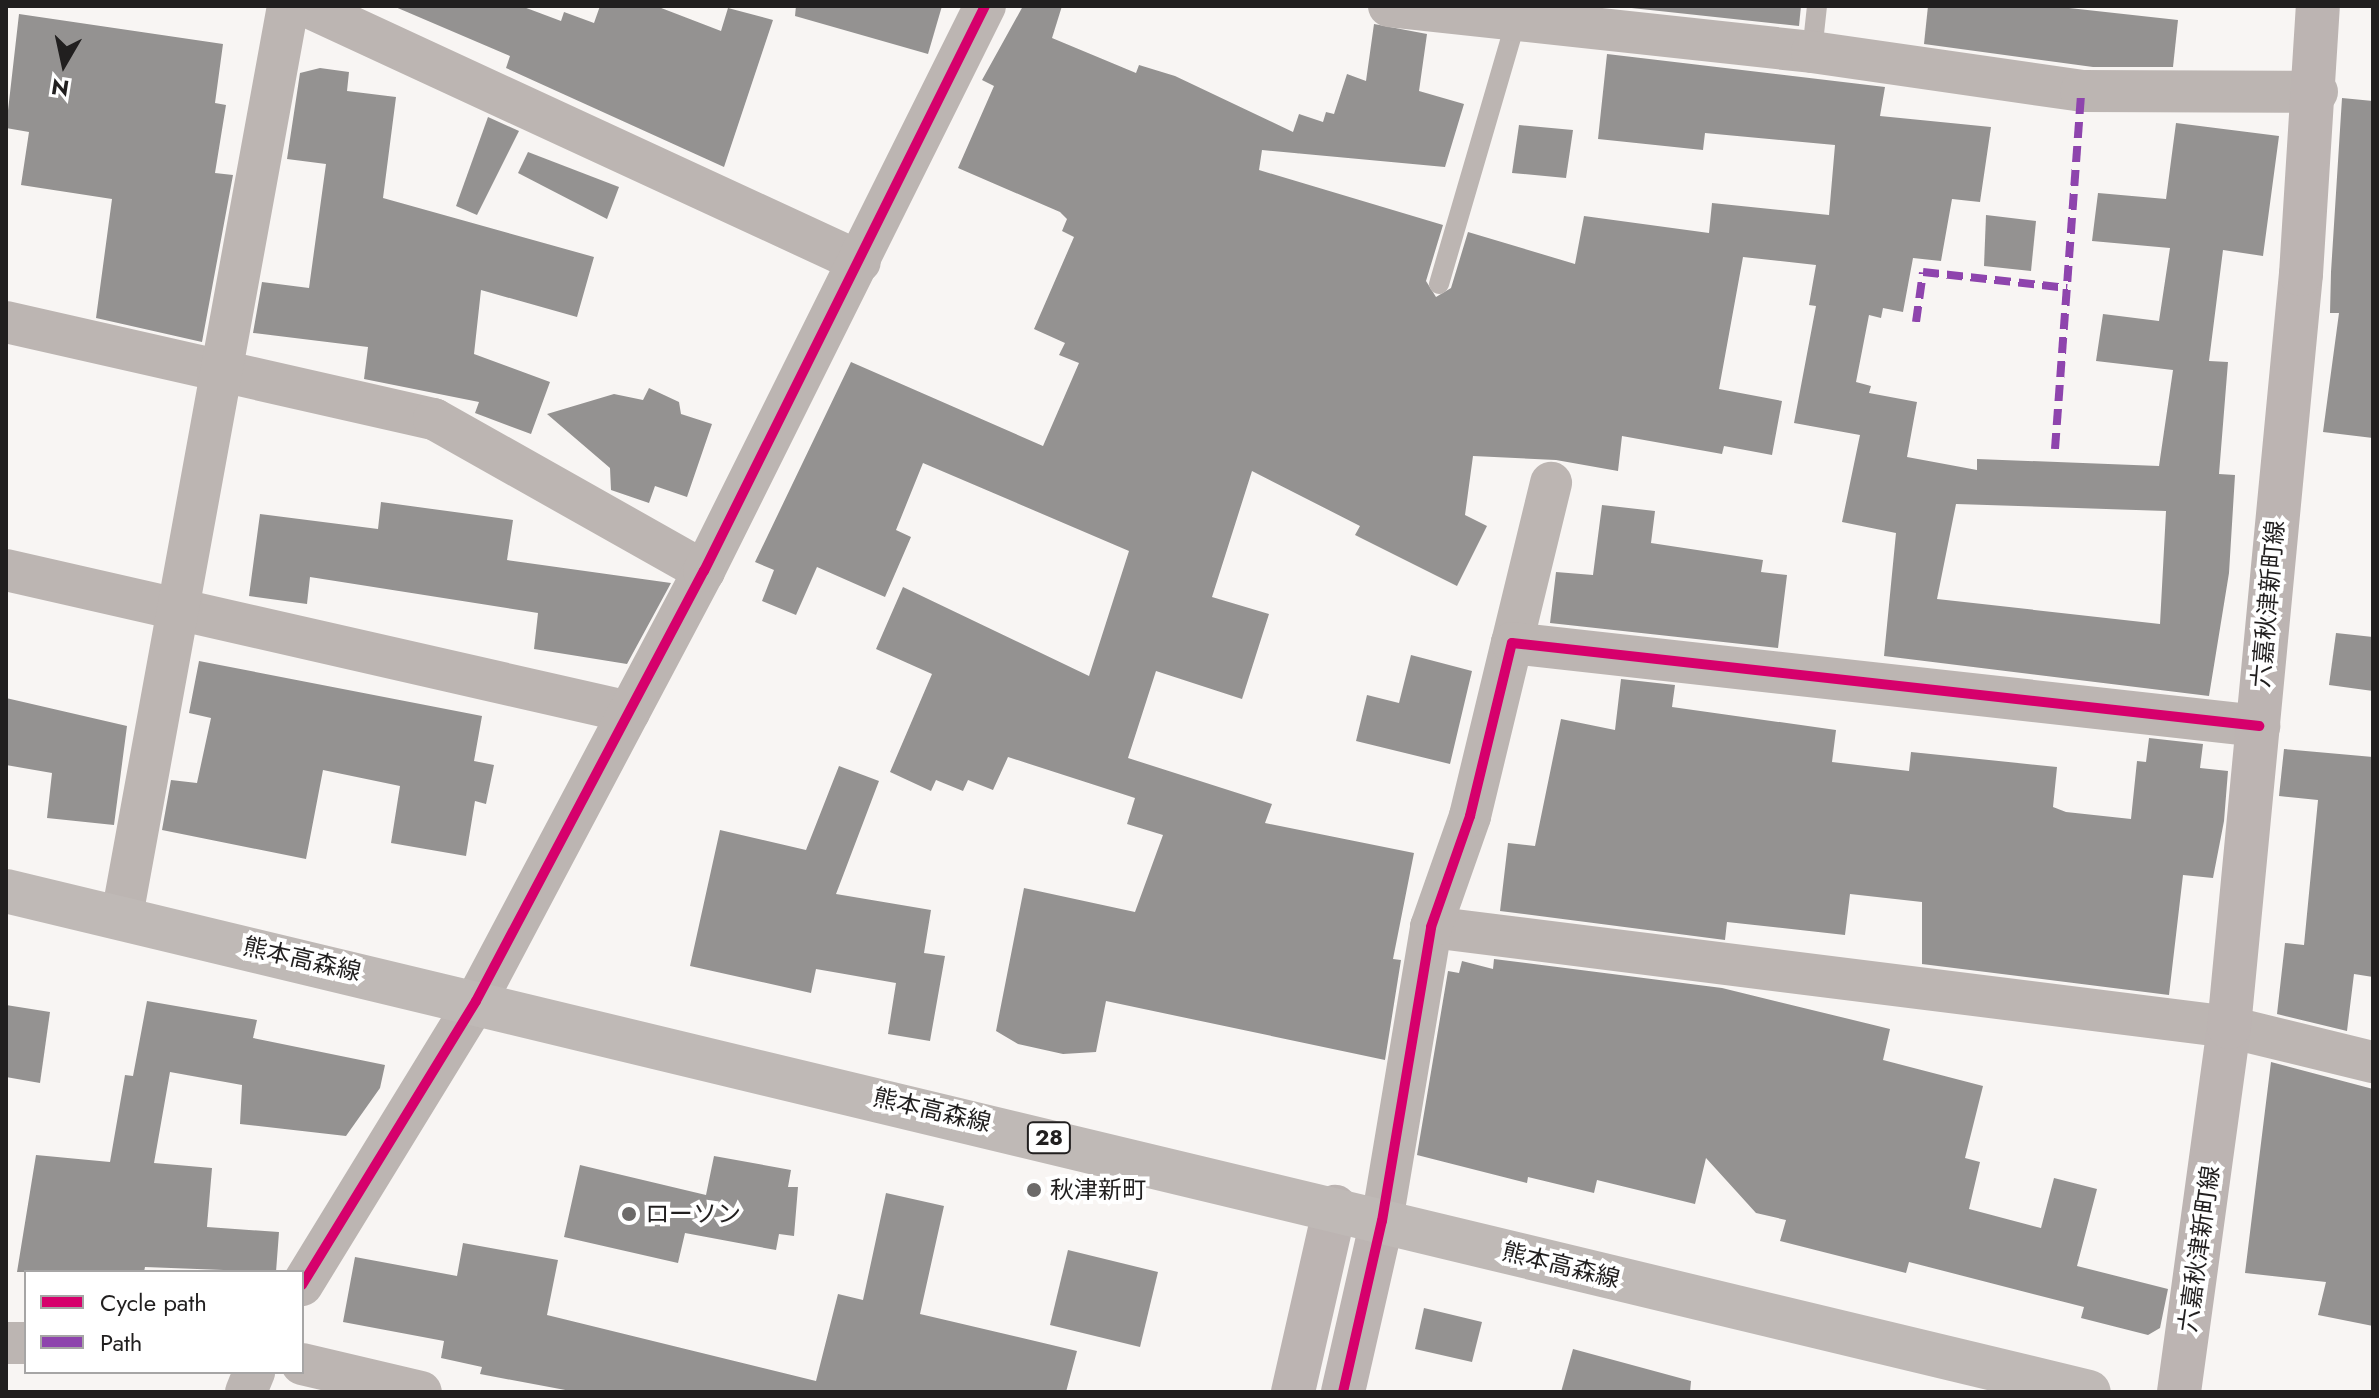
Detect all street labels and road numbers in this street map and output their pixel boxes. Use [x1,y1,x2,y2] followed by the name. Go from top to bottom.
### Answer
[2246,519,2290,689] street label: 六嘉秋津新町線
[240,931,364,987] street label: 熊本高森線
[870,1082,994,1138] street label: 熊本高森線
[1025,1120,1073,1156] road number: 28
[2173,1164,2225,1334] street label: 六嘉秋津新町線
[1499,1237,1623,1293] street label: 熊本高森線

